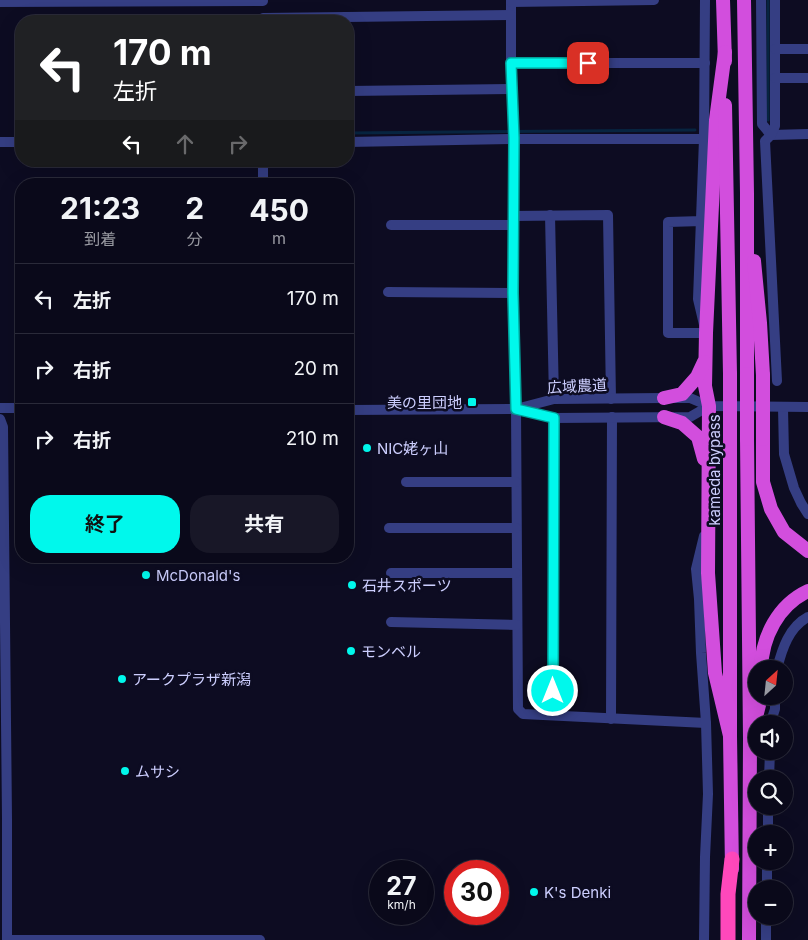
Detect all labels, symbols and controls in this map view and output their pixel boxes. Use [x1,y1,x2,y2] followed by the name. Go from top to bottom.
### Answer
[113,31,212,73] text: 170 m
[30,35,95,100] icon: left
[567,42,609,84] pin
[574,49,602,77] icon: arrive
[113,78,157,104] text: 左折
[118,130,146,158] icon: left
[171,130,199,158] icon: ahead
[224,130,252,158] icon: right
[60,190,140,226] text: 21:23
[185,190,204,226] text: 2
[249,192,309,228] text: 450
[272,228,286,248] text: m
[84,229,116,249] text: 到着
[187,229,203,249] text: 分
[30,285,58,313] icon: left
[287,287,339,310] text: 170 m
[73,289,111,312] text: 左折
[30,355,58,383] icon: right
[293,357,339,380] text: 20 m
[73,359,111,382] text: 右折
[547,375,607,397] street label: 広域農道
[387,393,462,412] place label: 美の里団地
[466,396,478,408] marker: 美の里団地
[705,414,724,526] street label: kameda bypass
[30,425,58,453] icon: right
[286,427,339,450] text: 210 m
[73,429,111,452] text: 右折
[377,439,448,458] place label: NIC姥ヶ山
[361,442,373,454] marker: NIC姥ヶ山
[30,495,180,553] button: 終了
[190,495,339,553] button: 共有
[156,566,241,585] place label: McDonald's
[140,569,152,581] marker: McDonald's
[362,576,452,595] place label: 石井スポーツ
[346,579,358,591] marker: 石井スポーツ
[361,642,421,661] place label: モンベル
[345,645,357,657] marker: モンベル
[748,660,792,705] north arrow
[748,660,793,925] map controls
[526,664,578,716] position arrow
[132,670,251,689] place label: アークプラザ新潟
[116,673,128,685] marker: アークプラザ新潟
[748,715,793,760] button: sound
[135,762,180,781] place label: ムサシ
[119,765,131,777] marker: ムサシ
[748,770,793,815] button: search
[748,825,793,870] button: +
[444,860,509,925] speed limit sign: 30
[386,871,417,901] text: 27
[748,880,793,925] button: −
[544,883,611,902] place label: K's Denki
[528,886,540,898] marker: K's Denki
[387,897,416,912] text: km/h

